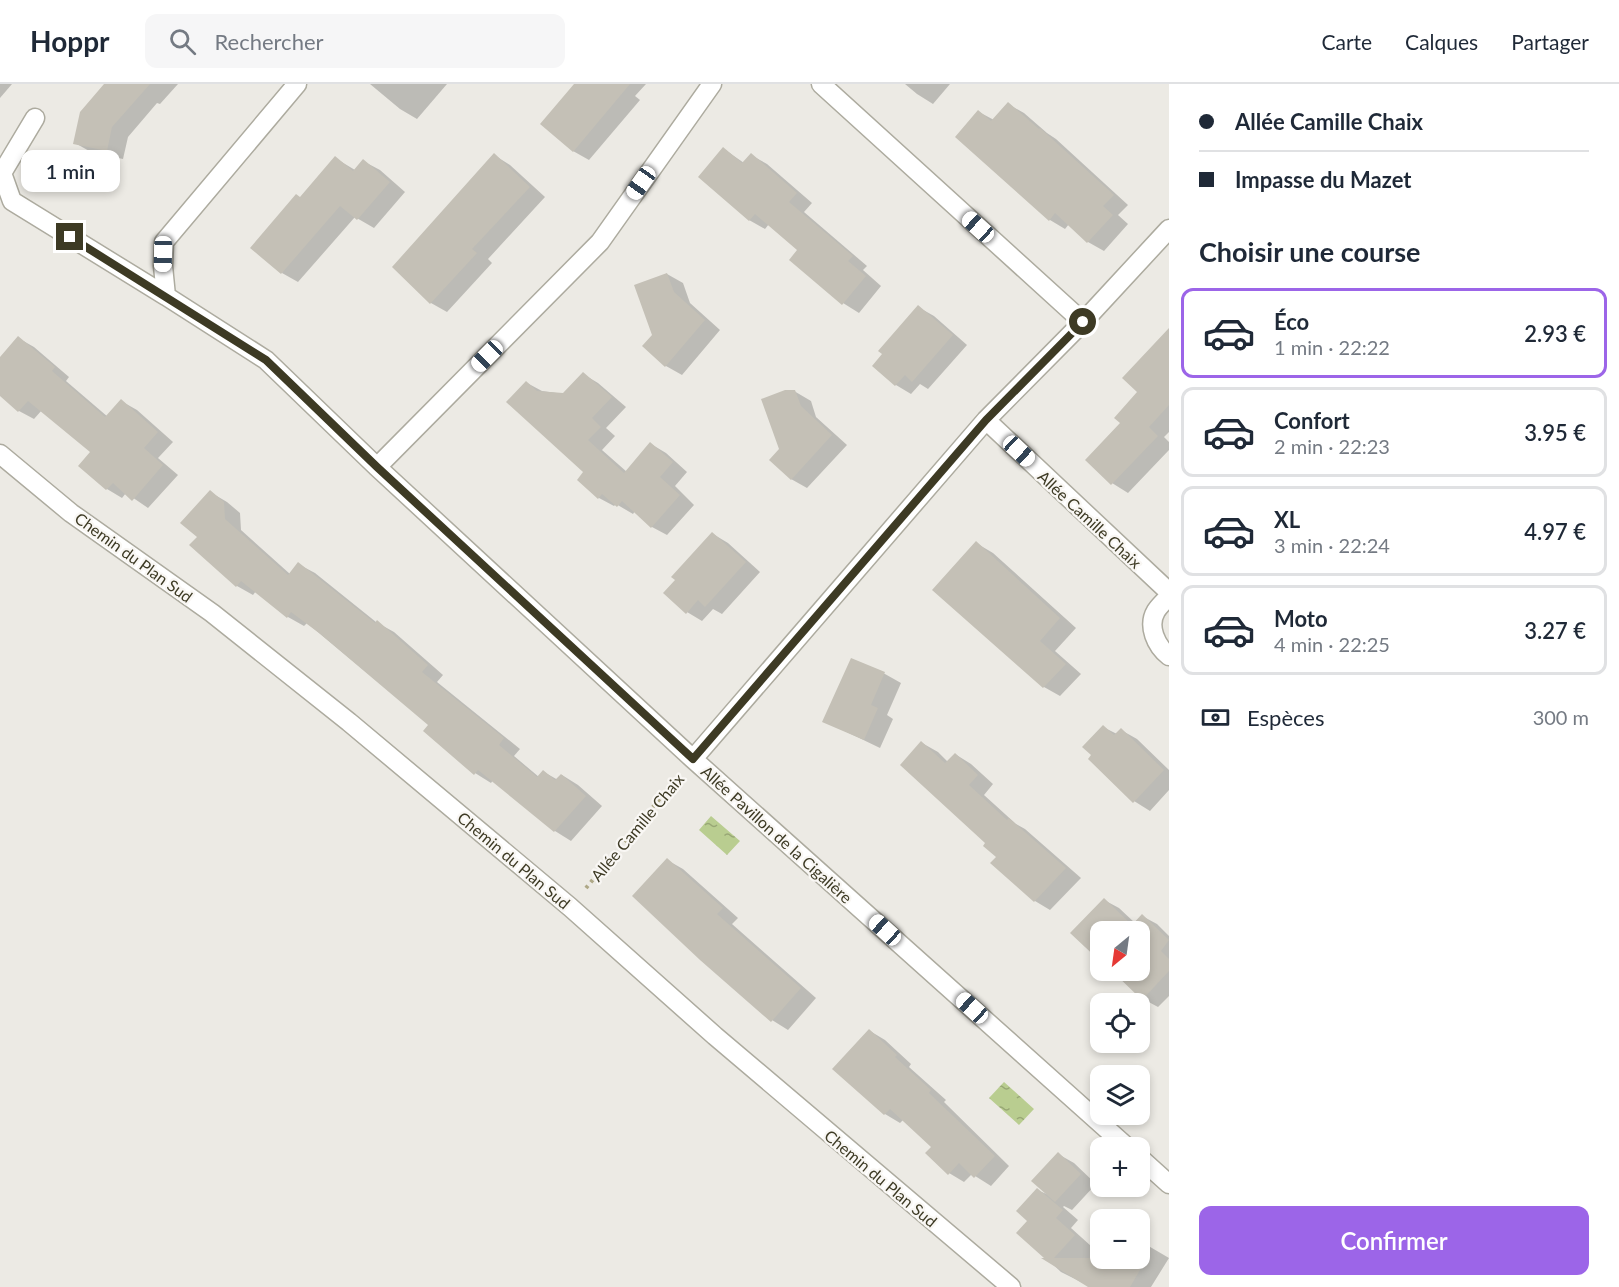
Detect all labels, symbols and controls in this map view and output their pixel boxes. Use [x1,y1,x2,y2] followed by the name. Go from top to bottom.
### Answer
[145,14,565,68] search box
[30,24,109,58] text: Hoppr
[166,25,199,58] icon: search
[214,28,324,55] text: Rechercher
[1321,29,1372,54] text: Carte
[1405,29,1478,54] text: Calques
[1511,29,1589,54] text: Partager
[1235,108,1423,135] text: Allée Camille Chaix
[20,150,119,192] callout: 1 min
[46,159,95,183] text: 1 min
[623,163,659,203] car
[1235,166,1412,193] text: Impasse du Mazet
[959,208,997,246] car
[56,223,83,250] route end
[1199,235,1421,268] text: Choisir une course
[154,236,172,272] car
[1202,306,1256,360] icon: car
[1069,308,1096,335] route start
[1274,308,1309,335] text: Éco
[1524,320,1586,347] text: 2.93 €
[1274,335,1390,359] text: 1 min · 22:22
[468,337,506,375] car
[1202,405,1256,459] icon: car
[1274,407,1350,434] text: Confort
[1524,419,1586,446] text: 3.95 €
[1000,432,1038,470] car
[1274,434,1390,458] text: 2 min · 22:23
[1034,466,1146,572] street label: Allée Camille Chaix
[1202,504,1256,558] icon: car
[1274,506,1300,533] text: XL
[71,508,197,606] street label: Chemin du Plan Sud
[1524,518,1586,545] text: 4.97 €
[1274,533,1390,557] text: 3 min · 22:24
[1202,603,1256,657] icon: car
[1274,605,1328,632] text: Moto
[1524,617,1586,644] text: 3.27 €
[1274,632,1390,656] text: 4 min · 22:25
[1199,701,1232,734] icon: cash
[1247,704,1324,731] text: Espèces
[1533,705,1589,729] text: 300 m
[698,761,856,907] street label: Allée Pavillon de la Cigalière
[587,769,688,885] street label: Allée Camille Chaix
[454,807,574,913] street label: Chemin du Plan Sud
[866,911,904,949] car
[1090,921,1150,981] north arrow
[1090,921,1150,1269] map controls
[953,989,991,1027] car
[1090,993,1150,1053] button: locate
[1090,1065,1150,1125] button: layers
[821,1125,941,1231] street label: Chemin du Plan Sud
[1090,1137,1150,1197] button: +
[1199,1206,1589,1275] button: Confirmer
[1090,1209,1150,1269] button: −

